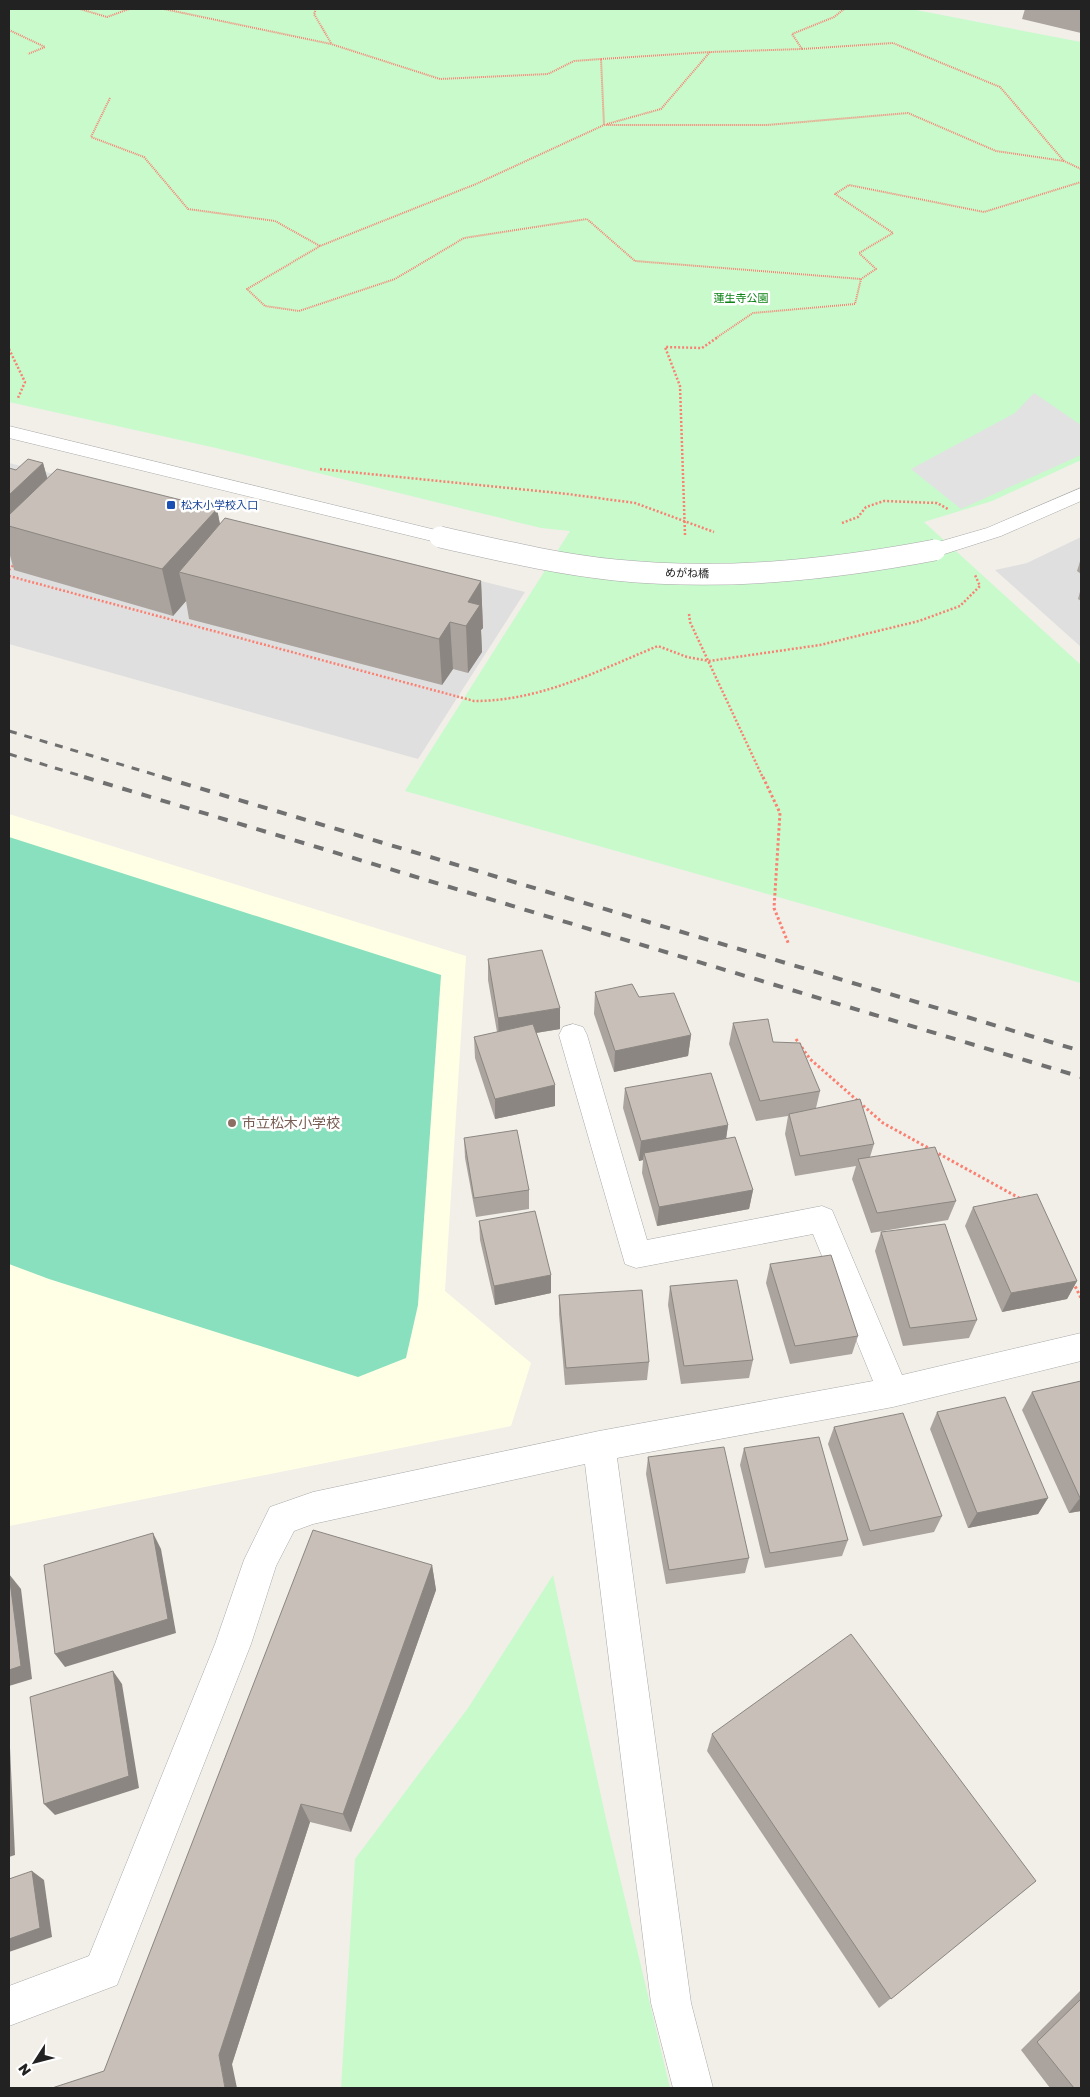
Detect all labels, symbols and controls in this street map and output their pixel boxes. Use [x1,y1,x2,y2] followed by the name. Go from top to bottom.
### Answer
[714,291,769,304] park label: 蓮生寺公園
[181,498,258,511] place label: 松木小学校入口
[165,499,177,511] marker: 松木小学校入口
[665,566,709,579] street label: めがね橋
[242,1114,340,1131] place label: 市立松木小学校
[226,1117,238,1129] marker: 市立松木小学校
[10,2037,60,2087] north arrow
[14,2061,34,2079] text: N

